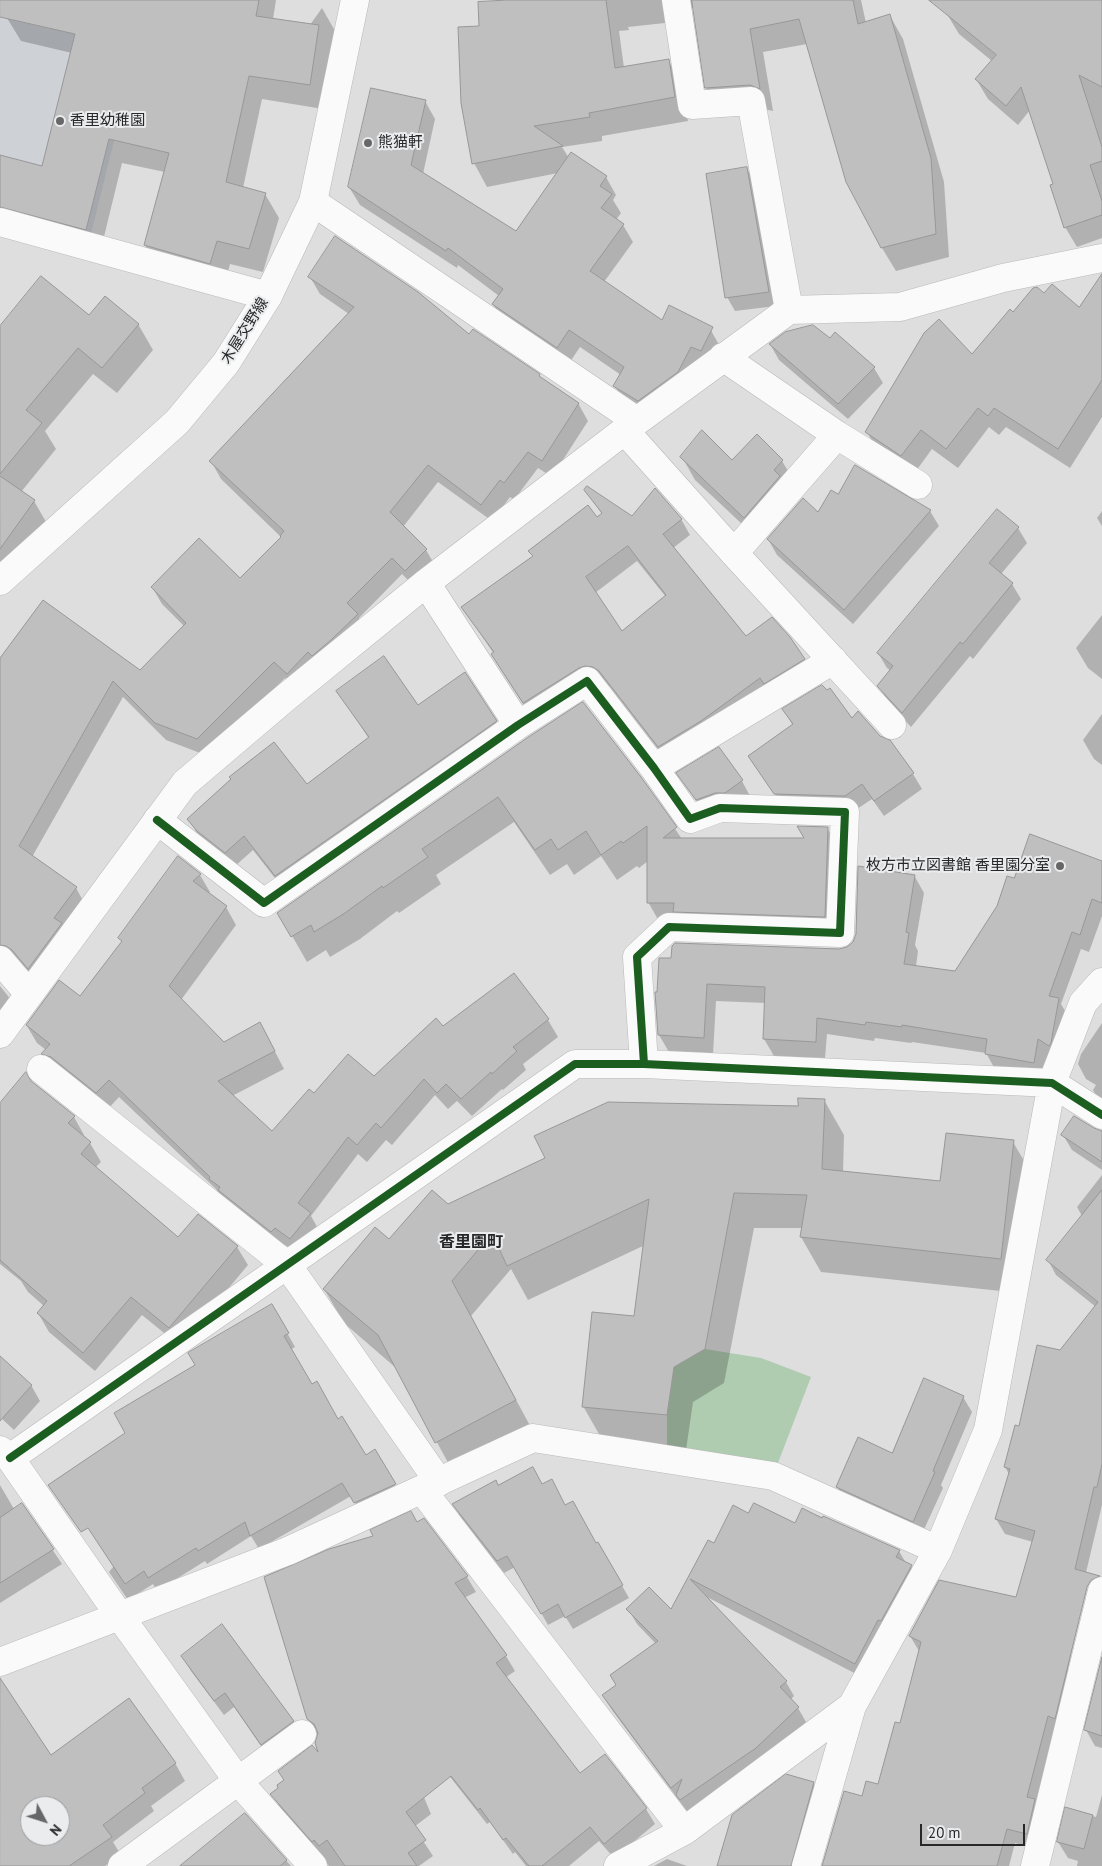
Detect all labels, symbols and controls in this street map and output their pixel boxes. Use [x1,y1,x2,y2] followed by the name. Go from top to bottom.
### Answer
[70,112,145,130] place label: 香里幼稚園
[54,115,66,127] marker: 香里幼稚園
[378,134,423,152] place label: 熊猫軒
[362,137,374,149] marker: 熊猫軒
[217,294,273,368] street label: 木屋交野線
[866,857,1050,875] place label: 枚方市立図書館 香里園分室
[1054,860,1066,872] marker: 枚方市立図書館 香里園分室
[439,1232,503,1252] district label: 香里園町
[20,1796,70,1846] north arrow
[922,1814,1027,1846] scale bar
[46,1821,66,1839] text: N
[928,1823,961,1842] text: 20 m

